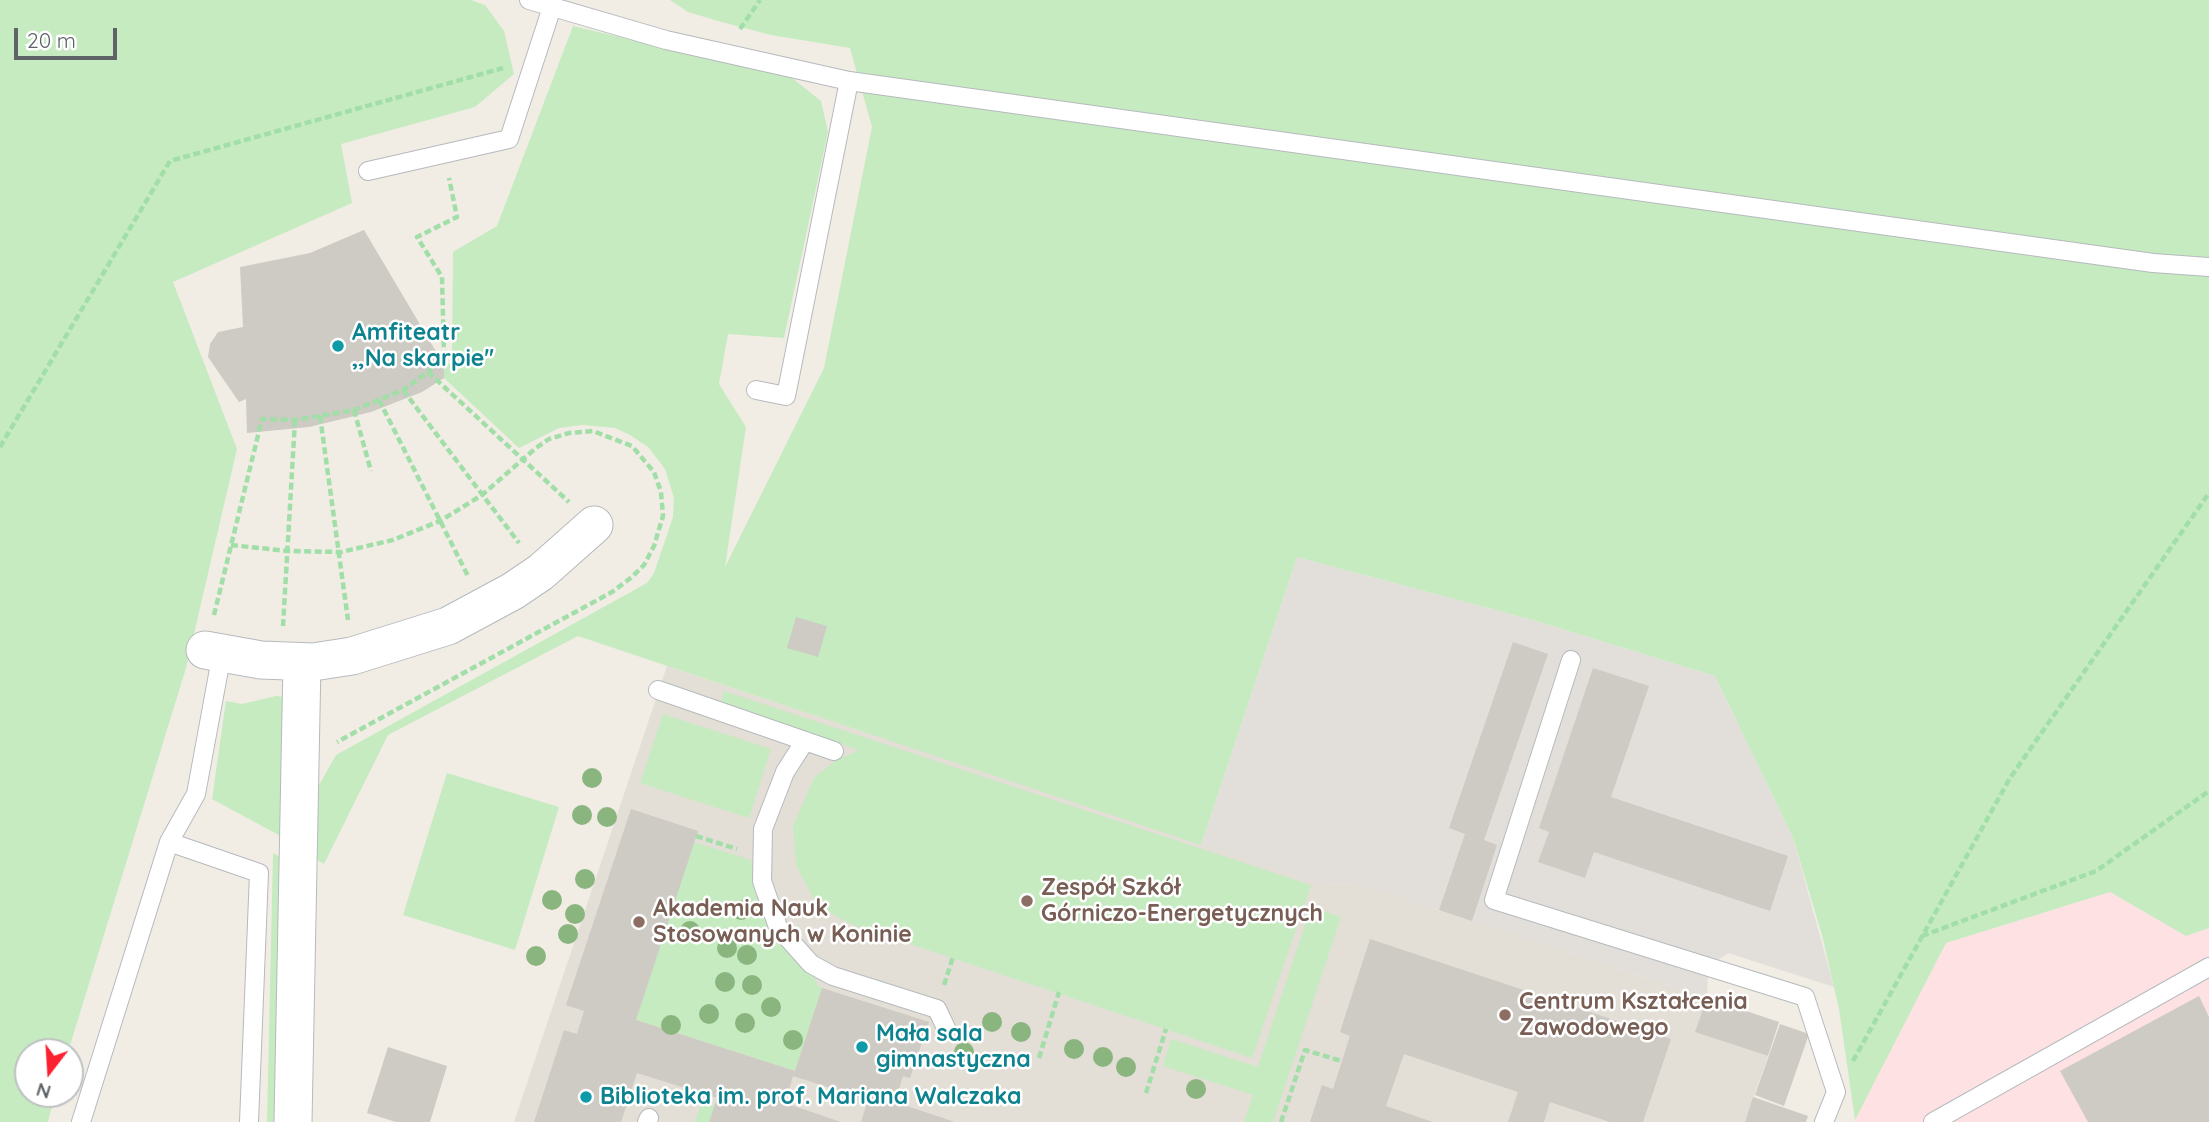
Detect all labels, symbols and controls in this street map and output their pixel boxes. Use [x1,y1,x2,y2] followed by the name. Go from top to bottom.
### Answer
[18,14,121,58] scale bar
[27,27,76,53] text: 20 m
[352,319,494,373] place label: Amfiteatr ,,Na skarpie''
[330,338,346,354] marker: Amfiteatr ,,Na skarpie''
[1041,874,1323,928] place label: Zespół Szkół Górniczo-Energetycznych
[1019,893,1035,909] marker: Zespół Szkół Górniczo-Energetycznych
[653,895,912,949] place label: Akademia Nauk Stosowanych w Koninie
[631,914,647,930] marker: Akademia Nauk Stosowanych w Koninie
[1519,988,1748,1042] place label: Centrum Kształcenia Zawodowego
[1497,1007,1513,1023] marker: Centrum Kształcenia Zawodowego
[876,1020,1031,1074] place label: Mała sala gimnastyczna
[14,1038,84,1108] north arrow
[854,1039,870,1055] marker: Mała sala gimnastyczna
[33,1078,54,1105] text: N
[600,1083,1022,1111] place label: Biblioteka im. prof. Mariana Walczaka
[578,1089,594,1105] marker: Biblioteka im. prof. Mariana Walczaka

